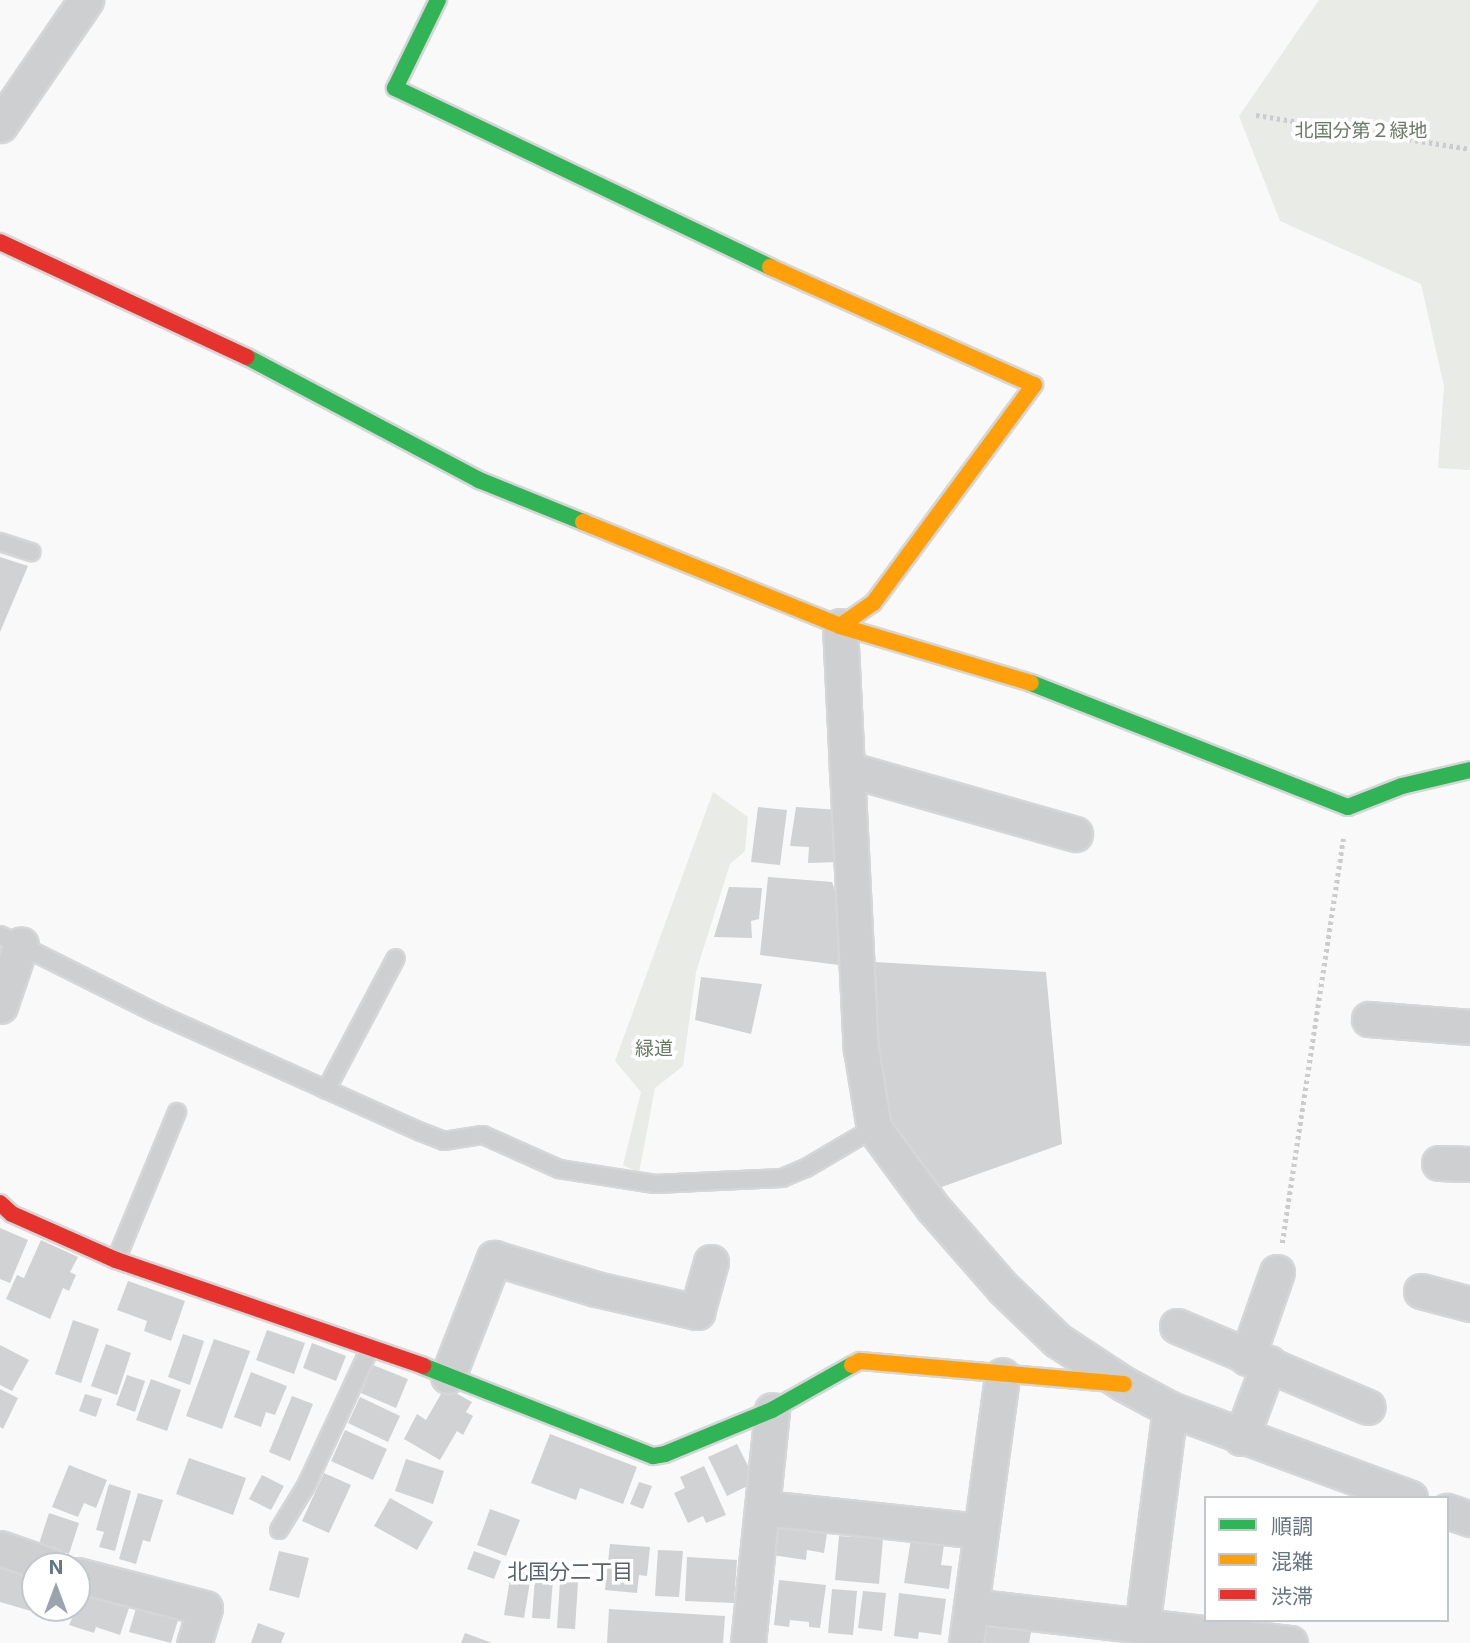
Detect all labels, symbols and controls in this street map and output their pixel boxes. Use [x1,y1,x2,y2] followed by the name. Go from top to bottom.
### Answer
[1295,120,1427,142] park label: 北国分第２緑地
[635,1038,673,1060] park label: 緑道
[1204,1496,1449,1622] legend
[1271,1514,1313,1539] text: 順調
[1271,1549,1313,1574] text: 混雑
[21,1552,91,1622] north arrow
[49,1556,63,1579] text: N
[507,1559,633,1585] district label: 北国分二丁目
[1271,1584,1313,1609] text: 渋滞

